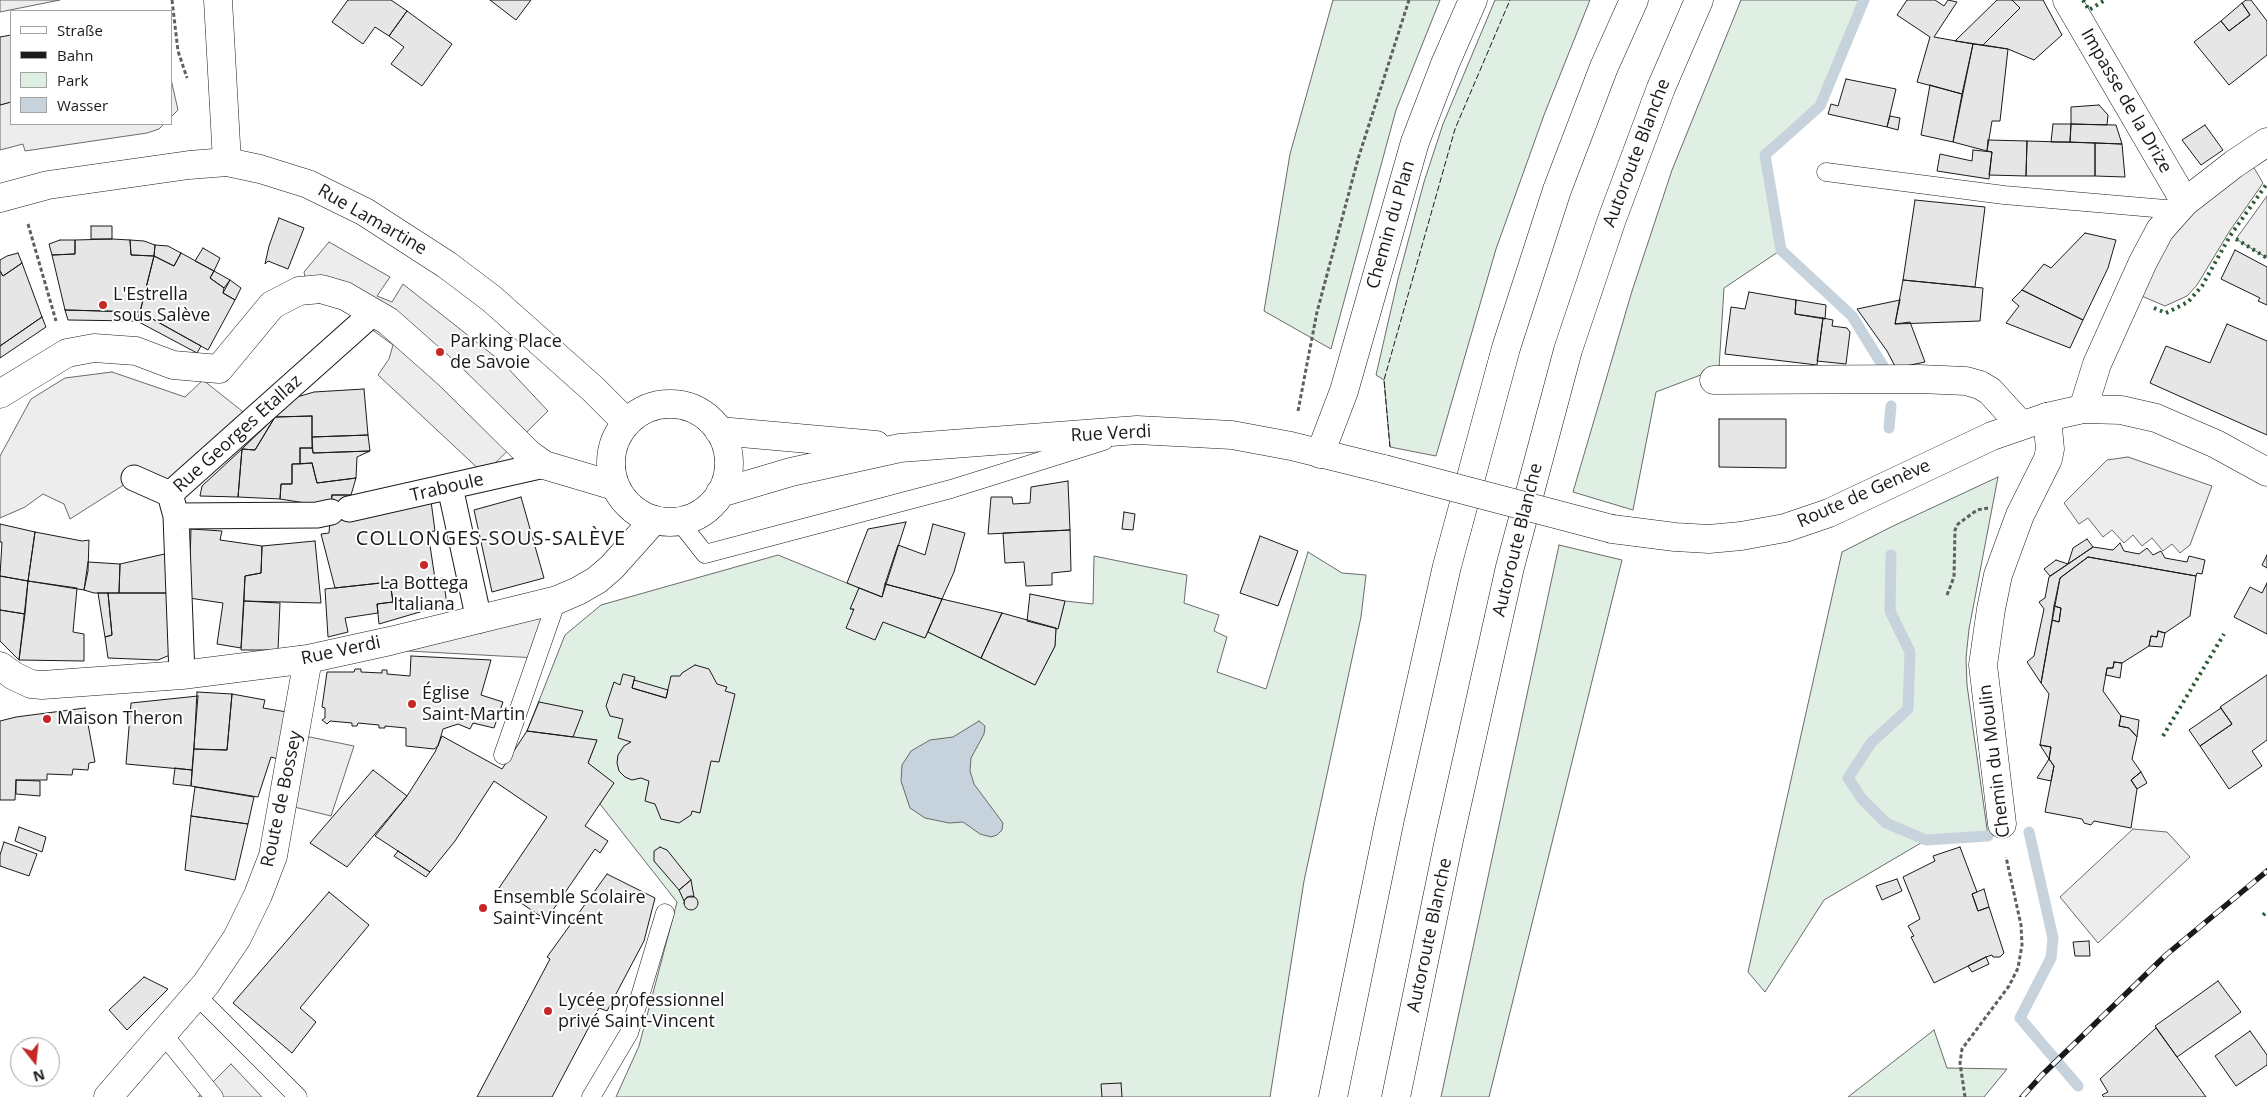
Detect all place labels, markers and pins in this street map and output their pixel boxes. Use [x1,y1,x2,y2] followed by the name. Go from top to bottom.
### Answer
[113,284,210,326] place label: L'Estrella sous Salève
[97,299,109,311] marker: L'Estrella sous Salève
[450,331,562,374] place label: Parking Place de Savoie
[434,346,446,358] marker: Parking Place de Savoie
[418,559,430,571] marker: La Bottega Italiana
[379,573,469,616] place label: La Bottega Italiana
[422,683,525,726] place label: Église Saint-Martin
[406,698,418,710] marker: Église Saint-Martin
[57,708,183,730] place label: Maison Theron
[41,713,53,725] marker: Maison Theron
[493,887,646,930] place label: Ensemble Scolaire Saint-Vincent
[477,902,489,914] marker: Ensemble Scolaire Saint-Vincent
[558,990,725,1032] place label: Lycée professionnel privé Saint-Vincent
[542,1005,554,1017] marker: Lycée professionnel privé Saint-Vincent

